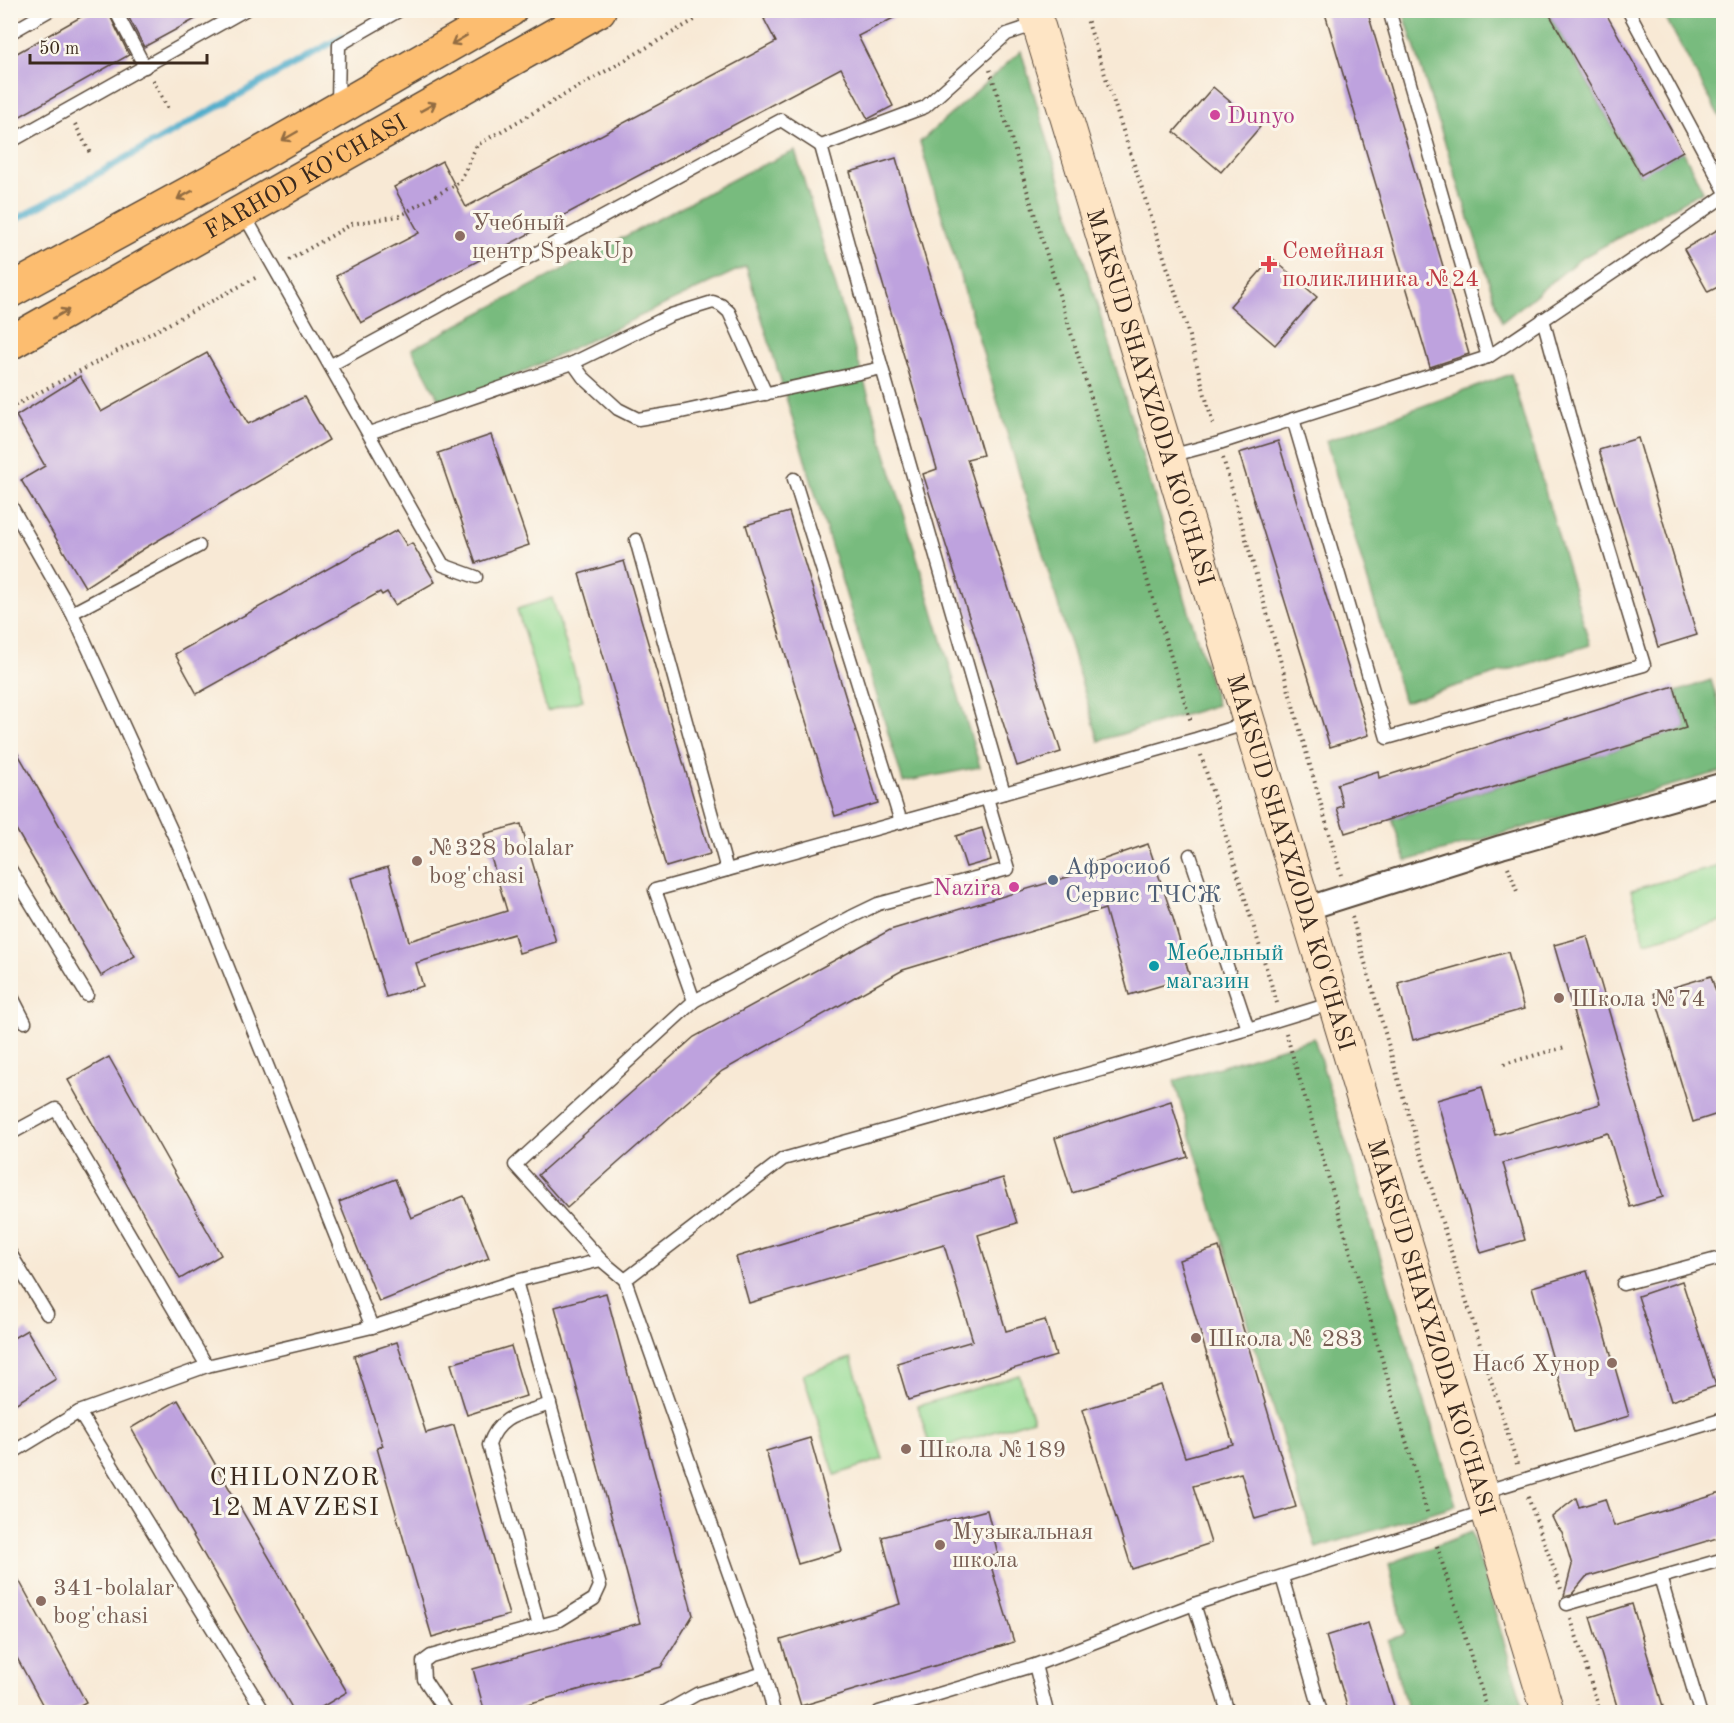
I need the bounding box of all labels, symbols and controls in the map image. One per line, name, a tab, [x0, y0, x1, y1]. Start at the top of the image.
scale bar	[30, 27, 207, 65]
one-way arrow	[451, 34, 468, 46]
text: 50 m	[39, 40, 79, 58]
one-way arrow	[419, 101, 436, 113]
place label: Dunyo	[1227, 105, 1295, 129]
marker: Dunyo	[1208, 108, 1222, 122]
street label: FARHOD KO'CHASI	[201, 111, 411, 245]
one-way arrow	[282, 131, 299, 143]
one-way arrow	[177, 189, 194, 201]
street label: MAKSUD SHAYXZODA KO'CHASI	[1081, 206, 1217, 588]
place label: Учебный центр SpeakUp	[472, 212, 634, 264]
marker: Учебный центр SpeakUp	[453, 229, 467, 243]
place label: Семейная поликлиника №24	[1282, 240, 1479, 292]
marker: Семейная поликлиника №24	[1260, 255, 1278, 273]
one-way arrow	[53, 308, 70, 320]
street label: MAKSUD SHAYXZODA KO'CHASI	[1221, 671, 1358, 1054]
place label: №328 bolalar bog'chasi	[429, 837, 574, 889]
marker: №328 bolalar bog'chasi	[410, 854, 424, 868]
place label: Афросиоб Сервис ТЧСЖ	[1065, 856, 1221, 908]
marker: Афросиоб Сервис ТЧСЖ	[1046, 873, 1060, 887]
place label: Nazira	[933, 877, 1002, 901]
marker: Nazira	[1007, 880, 1021, 894]
place label: Мебельный магазин	[1166, 942, 1284, 994]
marker: Мебельный магазин	[1147, 959, 1161, 973]
place label: Школа №74	[1571, 988, 1706, 1012]
marker: Школа №74	[1552, 991, 1566, 1005]
street label: MAKSUD SHAYXZODA KO'CHASI	[1362, 1137, 1498, 1519]
place label: Школа № 283	[1208, 1328, 1363, 1352]
marker: Школа № 283	[1189, 1331, 1203, 1345]
place label: Насб Хунор	[1472, 1353, 1600, 1377]
marker: Насб Хунор	[1605, 1356, 1619, 1370]
place label: Школа №189	[918, 1439, 1066, 1463]
marker: Школа №189	[899, 1442, 913, 1456]
district label: CHILONZOR 12 MAVZESI	[209, 1465, 381, 1521]
place label: Музыкальная школа	[952, 1521, 1093, 1573]
marker: Музыкальная школа	[933, 1538, 947, 1552]
place label: 341-bolalar bog'chasi	[53, 1577, 175, 1629]
marker: 341-bolalar bog'chasi	[34, 1594, 48, 1608]

